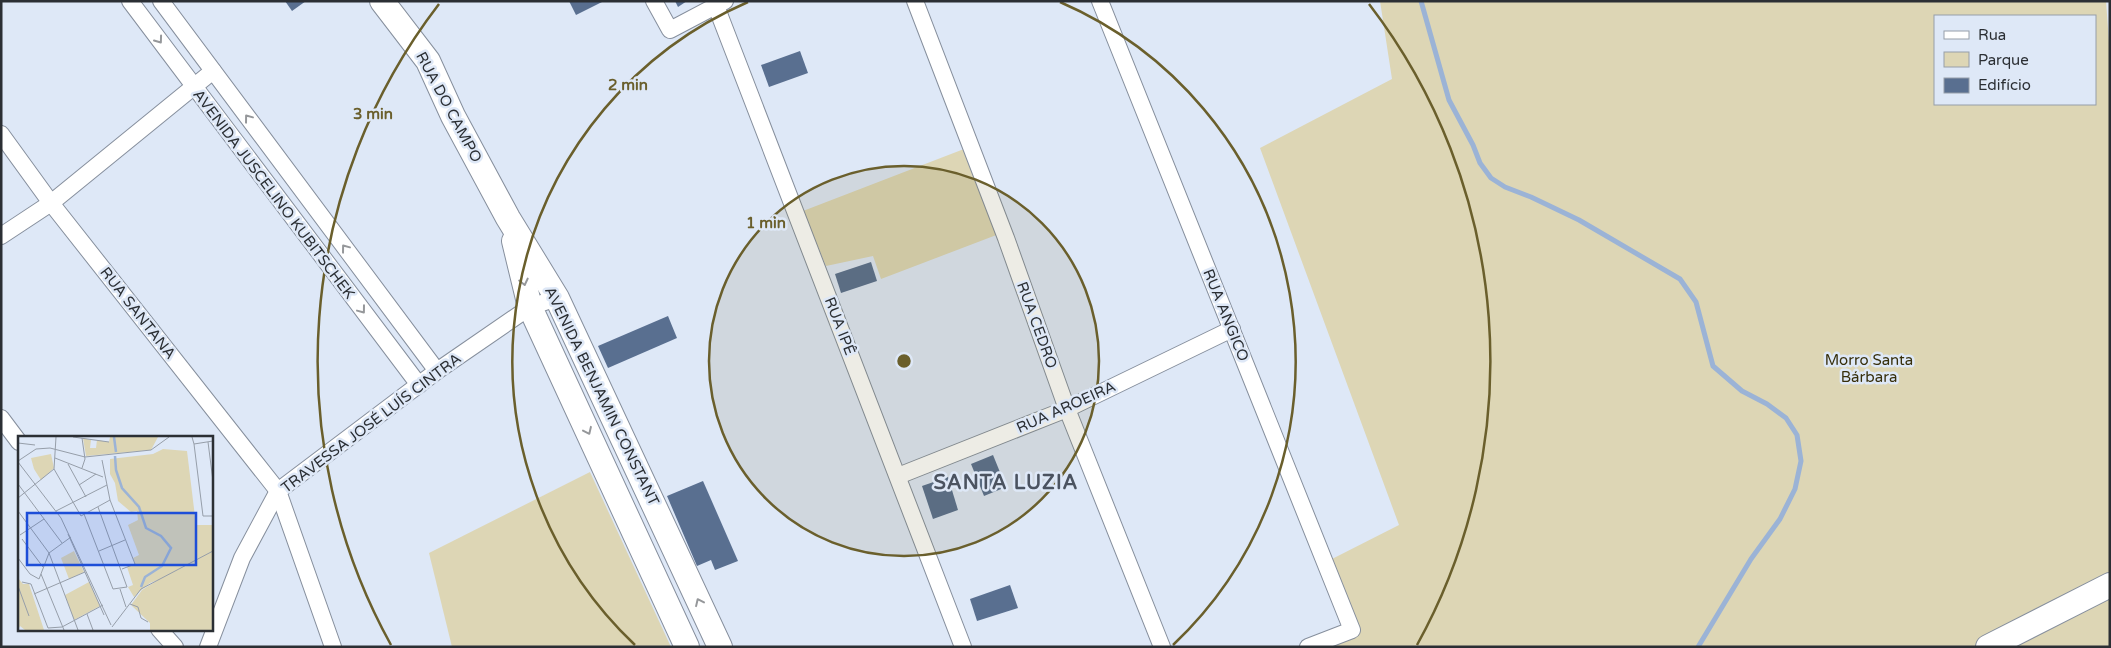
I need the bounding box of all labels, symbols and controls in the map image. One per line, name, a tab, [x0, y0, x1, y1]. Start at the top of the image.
legend	[1934, 15, 2096, 105]
text: Rua	[1978, 26, 2006, 44]
one-way arrow	[153, 35, 162, 44]
street label: RUA DO CAMPO	[412, 49, 486, 165]
text: Parque	[1978, 51, 2029, 69]
text: 2 min	[608, 76, 648, 94]
text: Edifício	[1978, 76, 2031, 94]
street label: AVENIDA JUSCELINO KUBITSCHEK	[189, 86, 359, 302]
text: 3 min	[353, 105, 393, 123]
one-way arrow	[245, 114, 254, 124]
text: 1 min	[746, 214, 786, 232]
one-way arrow	[343, 245, 351, 254]
street label: RUA SANTANA	[96, 263, 180, 363]
street label: RUA ANGICO	[1199, 266, 1253, 364]
one-way arrow	[519, 278, 529, 287]
street label: RUA CEDRO	[1013, 279, 1061, 371]
street label: AVENIDA BENJAMIN CONSTANT	[541, 284, 663, 508]
street label: RUA IPÊ	[821, 294, 859, 358]
one-way arrow	[356, 304, 365, 314]
street label: TRAVESSA JOSÉ LUÍS CINTRA	[277, 349, 465, 497]
park label: Morro Santa Bárbara	[1825, 351, 1913, 386]
centre of rings	[895, 352, 913, 370]
street label: RUA AROEIRA	[1014, 377, 1118, 437]
one-way arrow	[581, 426, 592, 435]
inset map	[18, 436, 212, 630]
district label: SANTA LUZIA	[933, 471, 1079, 495]
one-way arrow	[695, 598, 706, 607]

